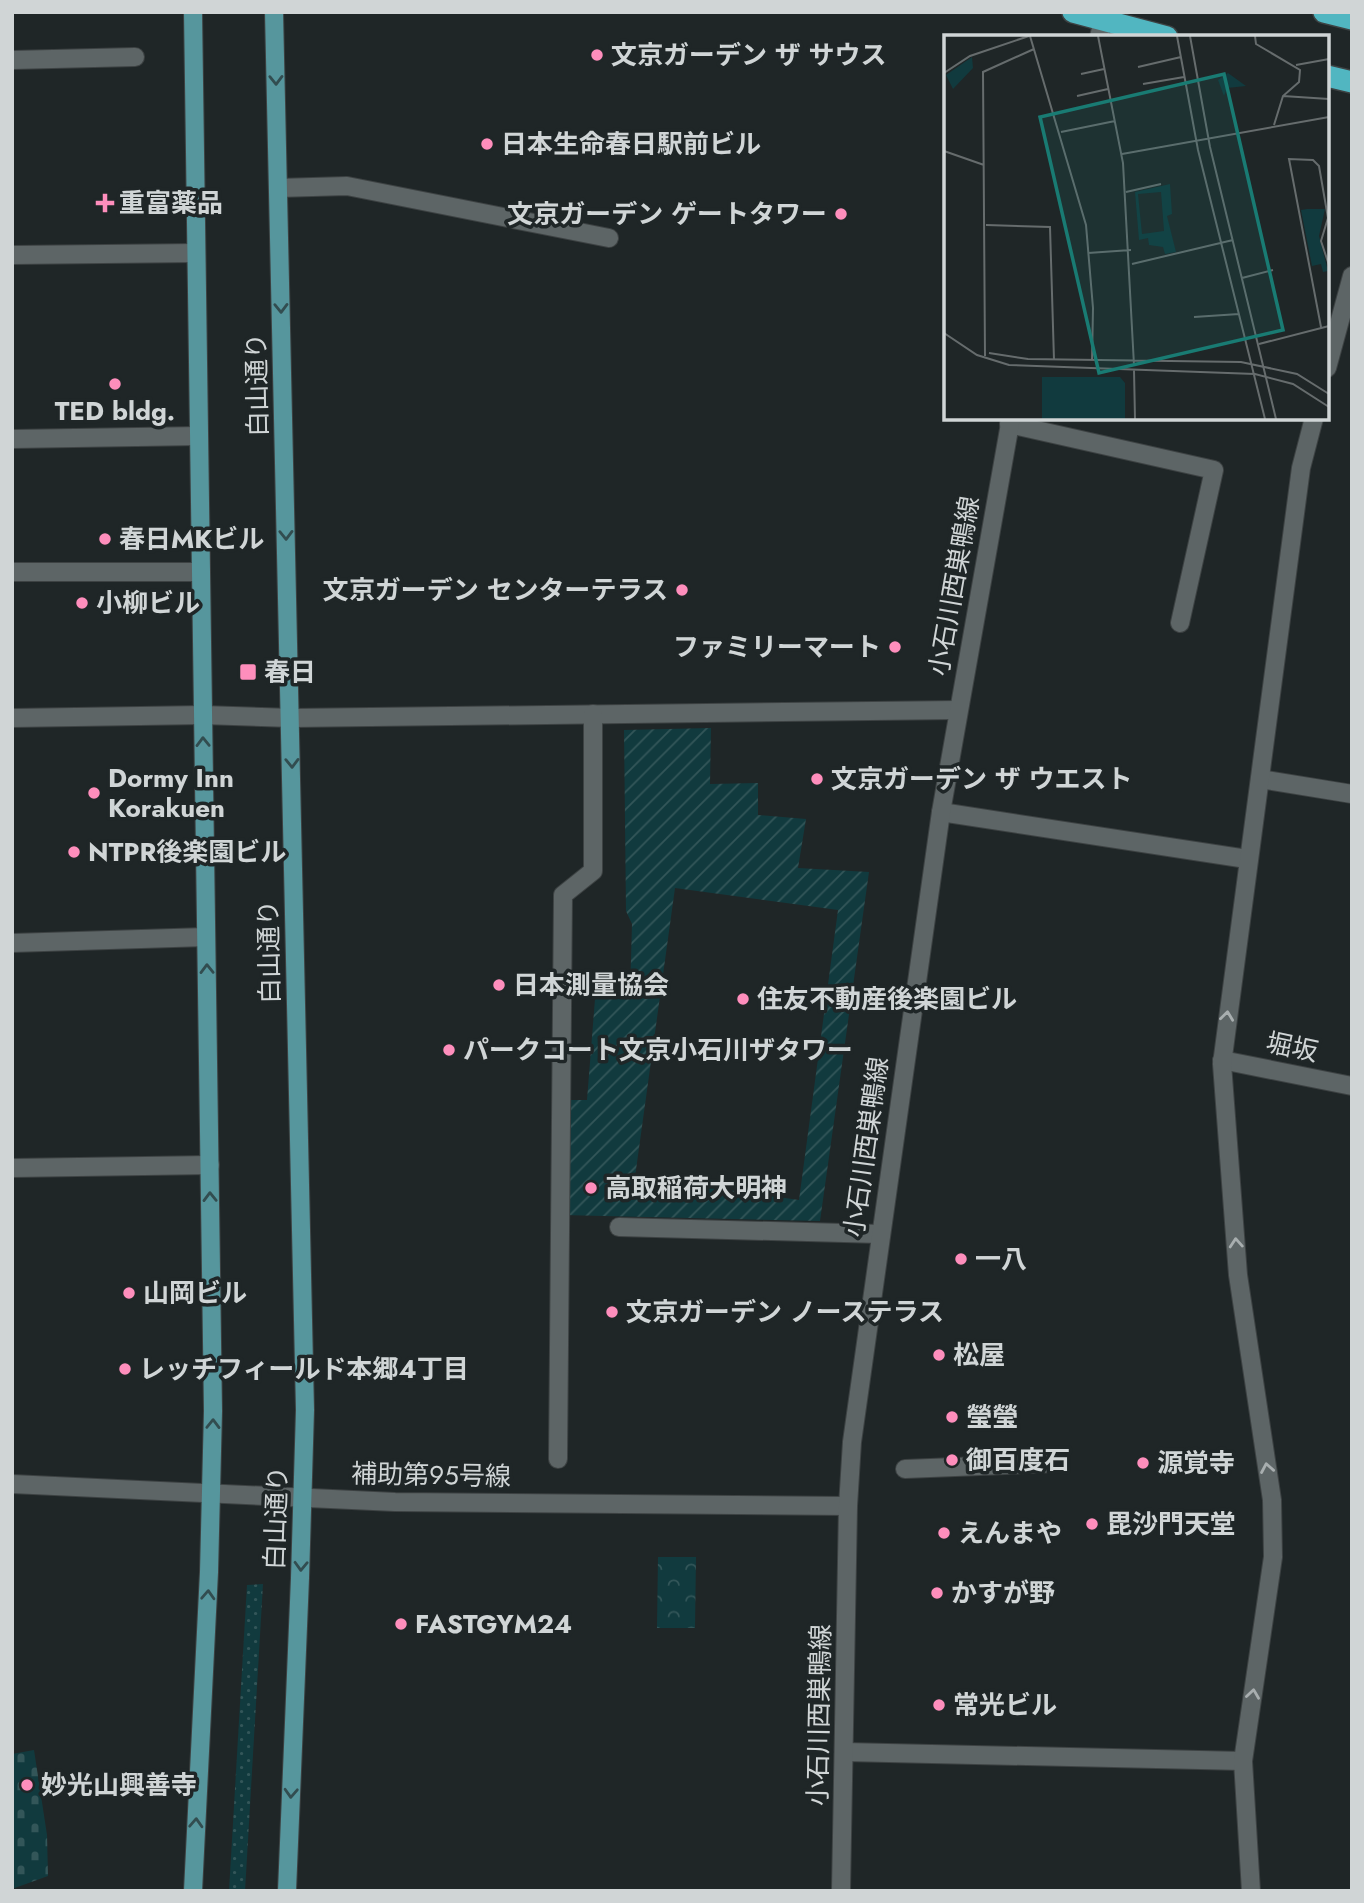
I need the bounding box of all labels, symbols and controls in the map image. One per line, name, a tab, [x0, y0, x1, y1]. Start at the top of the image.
inset map	[944, 35, 1329, 420]
place label: 文京ガーデン ザ サウス	[611, 36, 887, 74]
marker: 文京ガーデン ザ サウス	[589, 47, 605, 63]
one-way arrow	[268, 76, 284, 86]
place label: 日本生命春日駅前ビル	[501, 125, 761, 163]
marker: 日本生命春日駅前ビル	[479, 136, 495, 152]
place label: 重富薬品	[119, 184, 223, 222]
marker: 重富薬品	[97, 195, 113, 211]
place label: 文京ガーデン ゲートタワー	[507, 195, 827, 233]
marker: 文京ガーデン ゲートタワー	[833, 206, 849, 222]
one-way arrow	[273, 303, 289, 314]
street label: 白山通り	[237, 333, 277, 437]
marker: TED bldg.	[107, 376, 123, 392]
place label: TED bldg.	[55, 392, 175, 430]
street label: 小石川西巣鴨線	[919, 493, 989, 679]
place label: 春日MKビル	[119, 520, 264, 558]
one-way arrow	[279, 530, 294, 541]
marker: 春日MKビル	[97, 531, 113, 547]
place label: 文京ガーデン センターテラス	[323, 571, 668, 609]
marker: 文京ガーデン センターテラス	[674, 582, 690, 598]
place label: 小柳ビル	[96, 584, 200, 622]
marker: 小柳ビル	[74, 595, 90, 611]
place label: ファミリーマート	[673, 628, 881, 666]
marker: ファミリーマート	[887, 639, 903, 655]
place label: 春日	[264, 653, 316, 691]
marker: 春日	[238, 662, 258, 682]
one-way arrow	[195, 736, 211, 746]
one-way arrow	[284, 758, 300, 769]
place label: Dormy Inn Korakuen	[108, 759, 234, 827]
place label: 文京ガーデン ザ ウエスト	[831, 760, 1133, 798]
marker: 文京ガーデン ザ ウエスト	[809, 771, 825, 787]
marker: Dormy Inn Korakuen	[86, 785, 102, 801]
place label: NTPR後楽園ビル	[88, 833, 286, 871]
marker: NTPR後楽園ビル	[66, 844, 82, 860]
street label: 白山通り	[249, 900, 289, 1004]
one-way arrow	[199, 963, 214, 974]
place label: 日本測量協会	[513, 966, 669, 1004]
marker: 日本測量協会	[491, 977, 507, 993]
place label: 住友不動産後楽園ビル	[757, 980, 1017, 1018]
marker: 住友不動産後楽園ビル	[735, 991, 751, 1007]
one-way arrow	[1220, 1010, 1235, 1022]
street label: 堀坂	[1263, 1023, 1321, 1071]
place label: パークコート文京小石川ザタワー	[463, 1031, 853, 1069]
marker: パークコート文京小石川ザタワー	[441, 1042, 457, 1058]
street label: 小石川西巣鴨線	[835, 1054, 897, 1240]
place label: 高取稲荷大明神	[605, 1169, 787, 1207]
marker: 高取稲荷大明神	[583, 1180, 599, 1196]
one-way arrow	[202, 1191, 218, 1201]
one-way arrow	[1229, 1237, 1244, 1248]
place label: 一八	[975, 1240, 1027, 1278]
marker: 一八	[953, 1251, 969, 1267]
place label: 山岡ビル	[143, 1274, 247, 1312]
marker: 山岡ビル	[121, 1285, 137, 1301]
place label: 文京ガーデン ノーステラス	[626, 1293, 944, 1331]
marker: 文京ガーデン ノーステラス	[604, 1304, 620, 1320]
place label: 松屋	[953, 1336, 1005, 1374]
marker: 松屋	[931, 1347, 947, 1363]
place label: レッチフィールド本郷4丁目	[139, 1350, 469, 1388]
marker: レッチフィールド本郷4丁目	[117, 1361, 133, 1377]
place label: 瑩瑩	[966, 1398, 1018, 1436]
marker: 瑩瑩	[944, 1409, 960, 1425]
one-way arrow	[205, 1418, 221, 1429]
place label: 御百度石	[966, 1441, 1070, 1479]
place label: 源覚寺	[1157, 1444, 1235, 1482]
marker: 御百度石	[944, 1452, 960, 1468]
street label: 補助第95号線	[351, 1455, 511, 1495]
marker: 源覚寺	[1135, 1455, 1151, 1471]
one-way arrow	[1260, 1462, 1275, 1474]
street label: 白山通り	[255, 1465, 297, 1571]
place label: 毘沙門天堂	[1106, 1505, 1236, 1543]
place label: えんまや	[958, 1514, 1062, 1552]
marker: 毘沙門天堂	[1084, 1516, 1100, 1532]
marker: えんまや	[936, 1525, 952, 1541]
one-way arrow	[293, 1561, 308, 1572]
place label: かすが野	[951, 1574, 1055, 1612]
marker: かすが野	[929, 1585, 945, 1601]
one-way arrow	[200, 1590, 215, 1601]
place label: FASTGYM24	[415, 1605, 572, 1643]
marker: FASTGYM24	[393, 1616, 409, 1632]
street label: 小石川西巣鴨線	[798, 1624, 840, 1806]
place label: 常光ビル	[953, 1686, 1057, 1724]
one-way arrow	[1245, 1688, 1260, 1699]
marker: 常光ビル	[931, 1697, 947, 1713]
place label: 妙光山興善寺	[41, 1766, 197, 1804]
marker: 妙光山興善寺	[19, 1777, 35, 1793]
one-way arrow	[283, 1788, 298, 1799]
one-way arrow	[189, 1817, 204, 1828]

